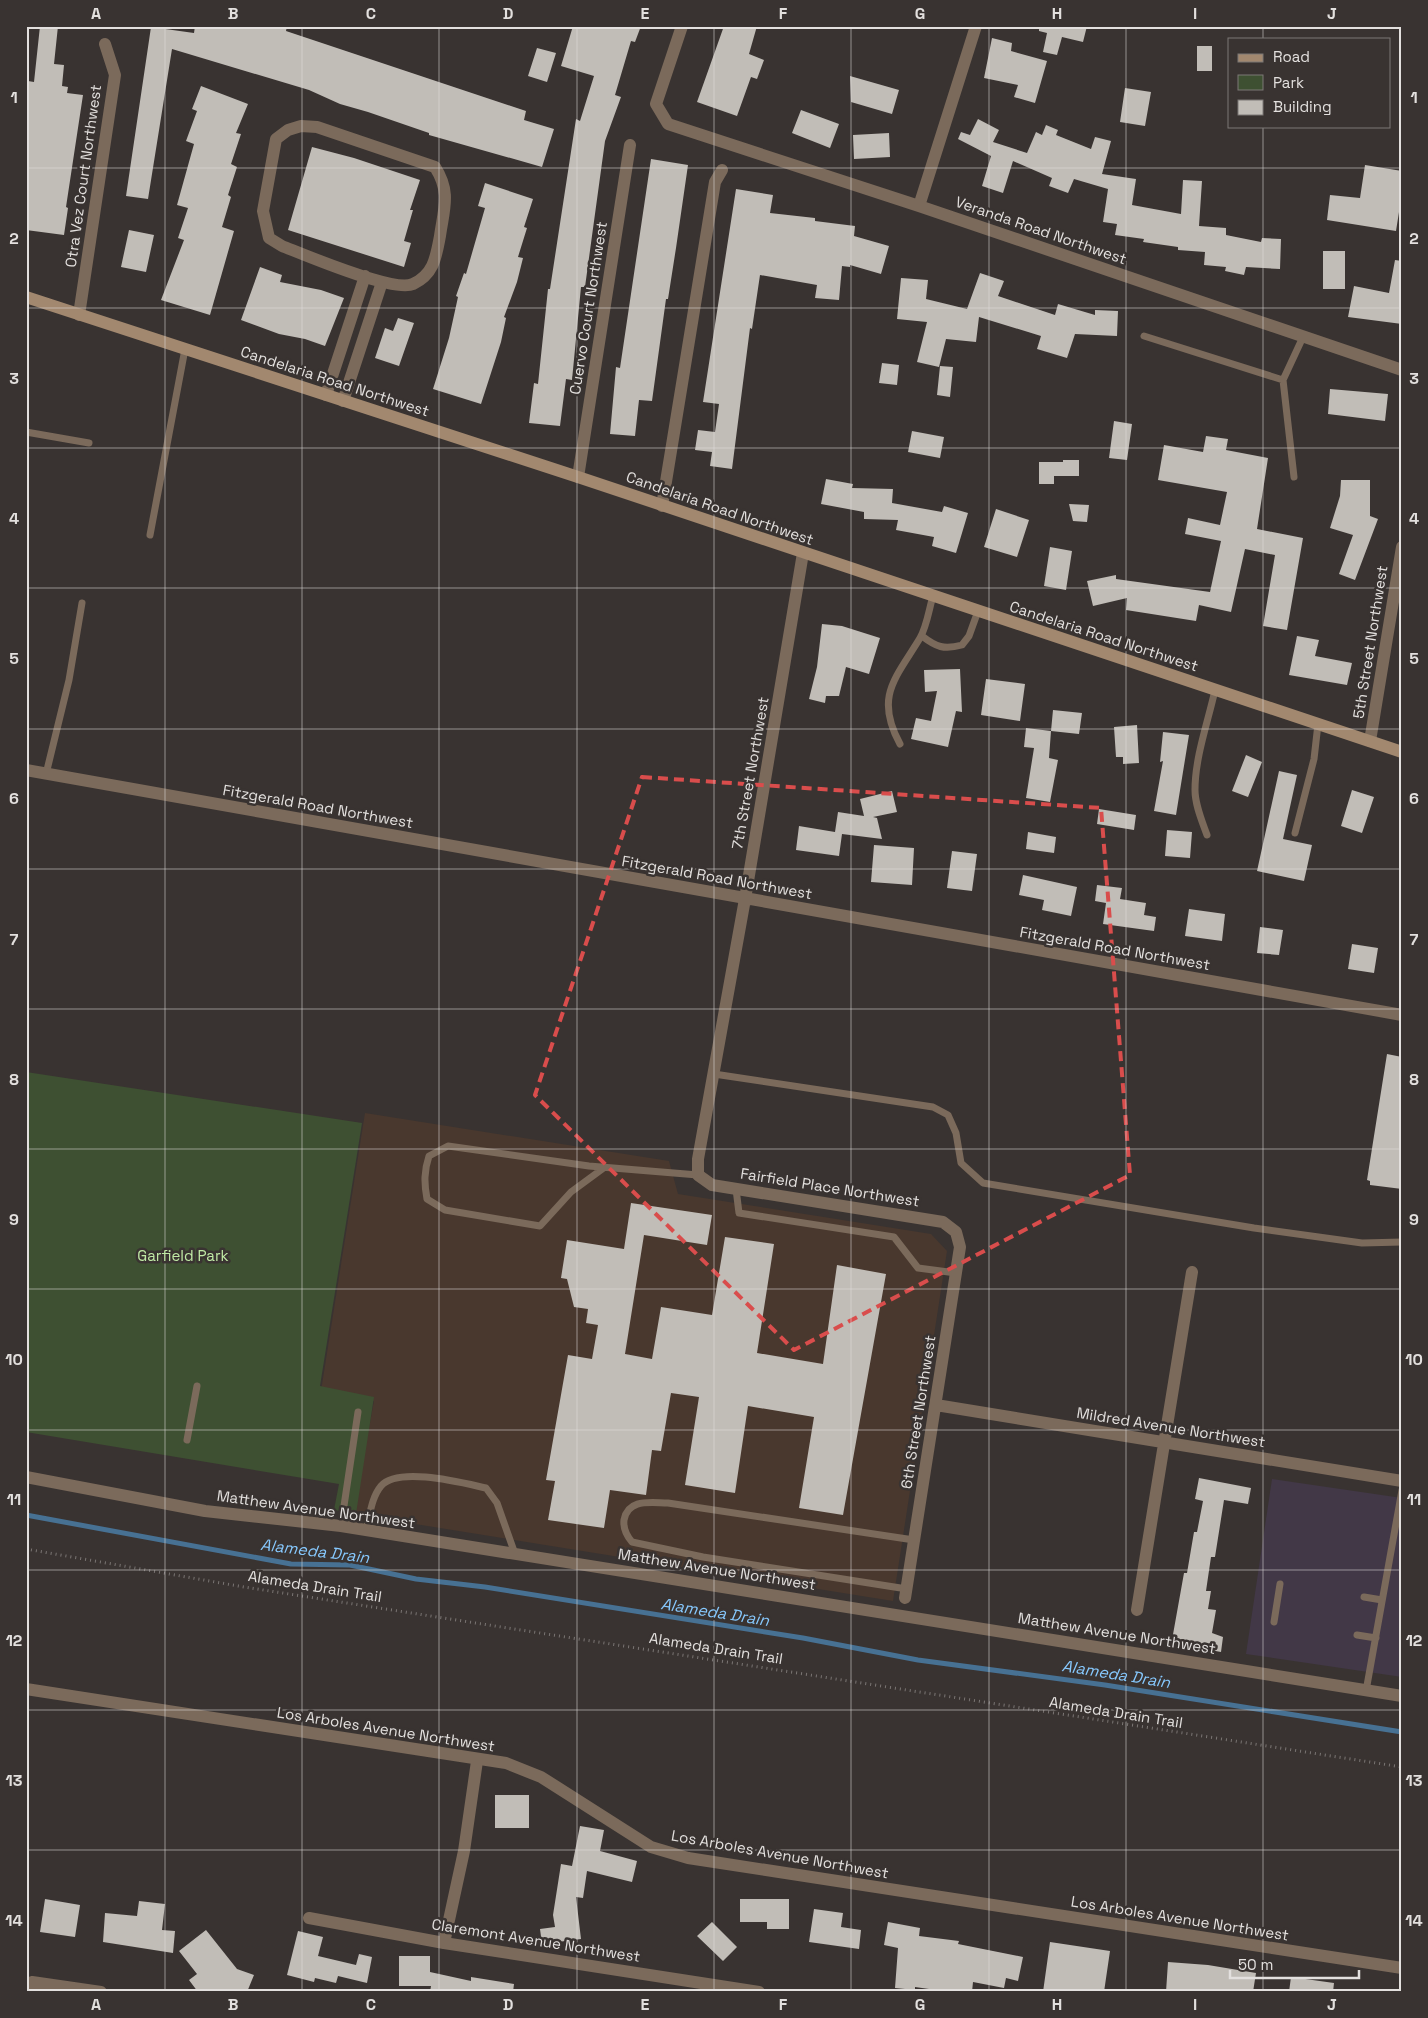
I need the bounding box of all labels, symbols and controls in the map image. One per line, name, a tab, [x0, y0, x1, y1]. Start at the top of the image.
text: A	[91, 3, 101, 24]
text: B	[228, 3, 238, 24]
text: C	[366, 3, 376, 24]
text: D	[503, 3, 513, 24]
text: E	[641, 3, 650, 24]
text: F	[779, 3, 788, 24]
text: G	[915, 3, 925, 24]
text: H	[1052, 3, 1062, 24]
text: I	[1193, 3, 1197, 24]
text: J	[1327, 3, 1337, 24]
legend	[1228, 38, 1390, 128]
text: Road	[1273, 47, 1310, 66]
text: Park	[1273, 73, 1304, 92]
street label: Otra Vez Court Northwest	[61, 83, 105, 269]
text: 1	[10, 87, 18, 108]
text: 1	[1410, 87, 1418, 108]
text: Building	[1273, 97, 1332, 116]
street label: Veranda Road Northwest	[953, 192, 1129, 268]
street label: Cuervo Court Northwest	[565, 220, 611, 396]
text: 2	[9, 228, 19, 249]
text: 2	[1409, 228, 1419, 249]
street label: Candelaria Road Northwest	[238, 342, 432, 421]
text: 3	[9, 368, 19, 389]
text: 3	[1409, 368, 1419, 389]
street label: Candelaria Road Northwest	[624, 467, 816, 549]
text: 4	[9, 508, 19, 529]
text: 4	[1409, 508, 1419, 529]
street label: 5th Street Northwest	[1348, 564, 1392, 720]
street label: Candelaria Road Northwest	[1007, 597, 1201, 676]
text: 5	[9, 648, 19, 669]
text: 5	[1409, 648, 1419, 669]
street label: 7th Street Northwest	[727, 695, 773, 851]
street label: Fitzgerald Road Northwest	[221, 780, 415, 832]
text: 6	[9, 788, 19, 809]
text: 6	[1409, 788, 1419, 809]
street label: Fitzgerald Road Northwest	[620, 851, 814, 903]
street label: Fitzgerald Road Northwest	[1018, 922, 1212, 974]
text: 7	[10, 929, 19, 950]
text: 7	[1410, 929, 1419, 950]
text: 8	[9, 1069, 19, 1090]
text: 8	[1409, 1069, 1419, 1090]
street label: Fairfield Place Northwest	[739, 1163, 921, 1211]
text: 9	[9, 1209, 19, 1230]
text: 9	[1409, 1209, 1419, 1230]
park label: Garfield Park	[137, 1246, 229, 1265]
street label: 6th Street Northwest	[896, 1334, 940, 1490]
text: 10	[5, 1349, 23, 1370]
text: 10	[1405, 1349, 1423, 1370]
street label: Mildred Avenue Northwest	[1075, 1403, 1267, 1451]
street label: Matthew Avenue Northwest	[216, 1486, 416, 1532]
text: 11	[7, 1489, 21, 1510]
text: 11	[1407, 1489, 1421, 1510]
water label: Alameda Drain	[259, 1534, 372, 1568]
street label: Matthew Avenue Northwest	[617, 1544, 817, 1594]
street label: Alameda Drain Trail	[247, 1566, 383, 1606]
water label: Alameda Drain	[659, 1593, 772, 1631]
street label: Matthew Avenue Northwest	[1017, 1608, 1217, 1658]
street label: Alameda Drain Trail	[648, 1628, 784, 1668]
text: 12	[6, 1630, 22, 1651]
text: 12	[1406, 1630, 1422, 1651]
water label: Alameda Drain	[1060, 1655, 1173, 1693]
street label: Alameda Drain Trail	[1048, 1692, 1184, 1732]
street label: Los Arboles Avenue Northwest	[276, 1702, 496, 1756]
text: 13	[6, 1770, 23, 1791]
text: 13	[1406, 1770, 1423, 1791]
street label: Los Arboles Avenue Northwest	[670, 1826, 890, 1882]
street label: Los Arboles Avenue Northwest	[1070, 1891, 1290, 1945]
text: 14	[5, 1910, 23, 1931]
text: 14	[1405, 1910, 1423, 1931]
street label: Claremont Avenue Northwest	[430, 1914, 642, 1966]
scale bar	[1230, 1948, 1359, 1980]
text: 50 m	[1238, 1955, 1273, 1974]
text: A	[91, 1994, 101, 2015]
text: B	[228, 1994, 238, 2015]
text: C	[366, 1994, 376, 2015]
text: D	[503, 1994, 513, 2015]
text: E	[641, 1994, 650, 2015]
text: F	[779, 1994, 788, 2015]
text: G	[915, 1994, 925, 2015]
text: H	[1052, 1994, 1062, 2015]
text: I	[1193, 1994, 1197, 2015]
text: J	[1327, 1994, 1337, 2015]

